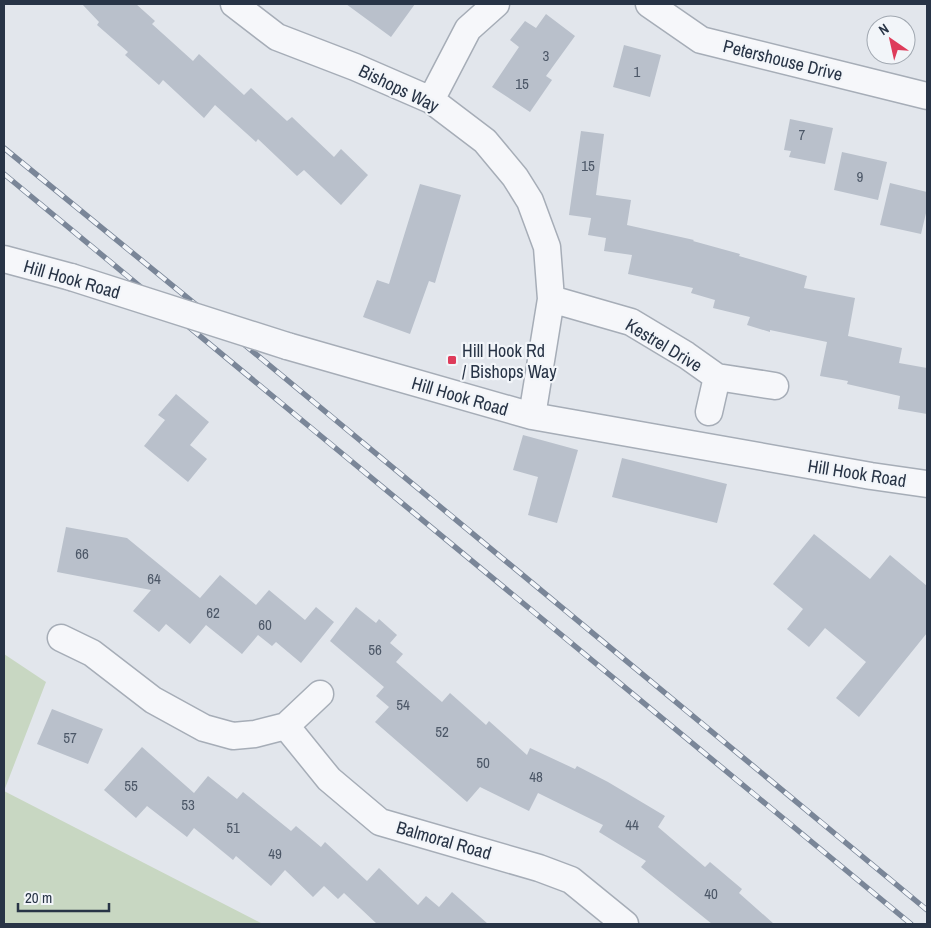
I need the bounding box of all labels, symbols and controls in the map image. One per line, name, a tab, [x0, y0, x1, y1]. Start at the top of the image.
north arrow	[866, 15, 916, 65]
text: N	[875, 19, 892, 39]
street label: Petershouse Drive	[721, 33, 845, 87]
house number: 3	[543, 45, 550, 66]
street label: Bishops Way	[355, 58, 444, 118]
house number: 1	[634, 61, 641, 82]
house number: 15	[515, 73, 529, 94]
house number: 7	[799, 124, 806, 145]
house number: 15	[581, 155, 595, 176]
house number: 9	[857, 166, 864, 187]
street label: Hill Hook Road	[21, 253, 123, 305]
street label: Kestrel Drive	[621, 312, 707, 378]
place label: Hill Hook Rd / Bishops Way	[462, 338, 557, 384]
marker: Hill Hook Rd / Bishops Way	[446, 354, 458, 366]
street label: Hill Hook Road	[409, 370, 511, 422]
street label: Hill Hook Road	[806, 453, 908, 493]
house number: 66	[75, 543, 89, 564]
house number: 64	[147, 568, 161, 589]
house number: 62	[206, 602, 220, 623]
house number: 60	[258, 614, 272, 635]
house number: 56	[368, 639, 382, 660]
house number: 54	[396, 694, 410, 715]
house number: 52	[435, 721, 449, 742]
house number: 57	[63, 727, 77, 748]
house number: 50	[476, 752, 490, 773]
house number: 48	[529, 766, 543, 787]
house number: 55	[124, 775, 138, 796]
house number: 53	[181, 794, 195, 815]
house number: 44	[625, 814, 639, 835]
street label: Balmoral Road	[394, 815, 494, 865]
house number: 51	[226, 817, 240, 838]
house number: 49	[268, 843, 282, 864]
scale bar	[18, 880, 109, 912]
house number: 40	[704, 883, 718, 904]
text: 20 m	[25, 887, 52, 908]

